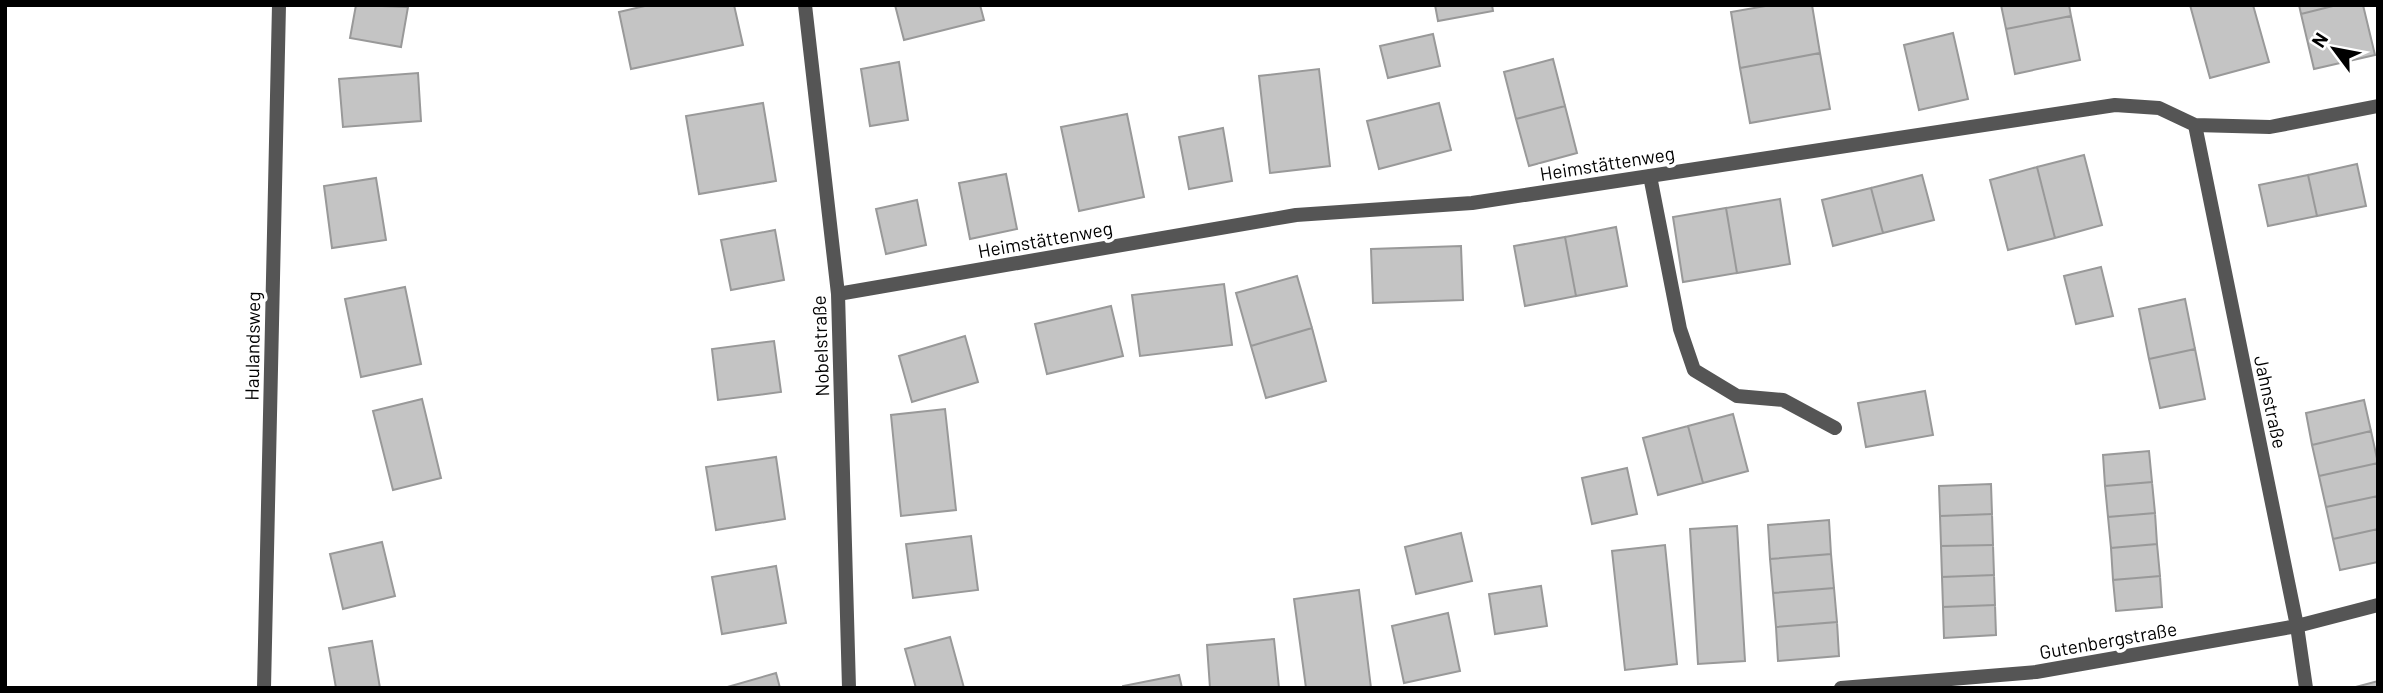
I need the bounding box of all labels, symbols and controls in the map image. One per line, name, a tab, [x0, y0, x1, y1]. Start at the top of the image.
north arrow	[2299, 14, 2369, 84]
text: N	[2306, 28, 2332, 51]
street label: Heimstättenweg	[1538, 141, 1676, 185]
street label: Heimstättenweg	[976, 216, 1114, 262]
street label: Haulandsweg	[240, 291, 264, 401]
street label: Nobelstraße	[807, 295, 833, 397]
street label: Jahnstraße	[2250, 353, 2292, 451]
street label: Gutenbergstraße	[2037, 617, 2179, 663]

